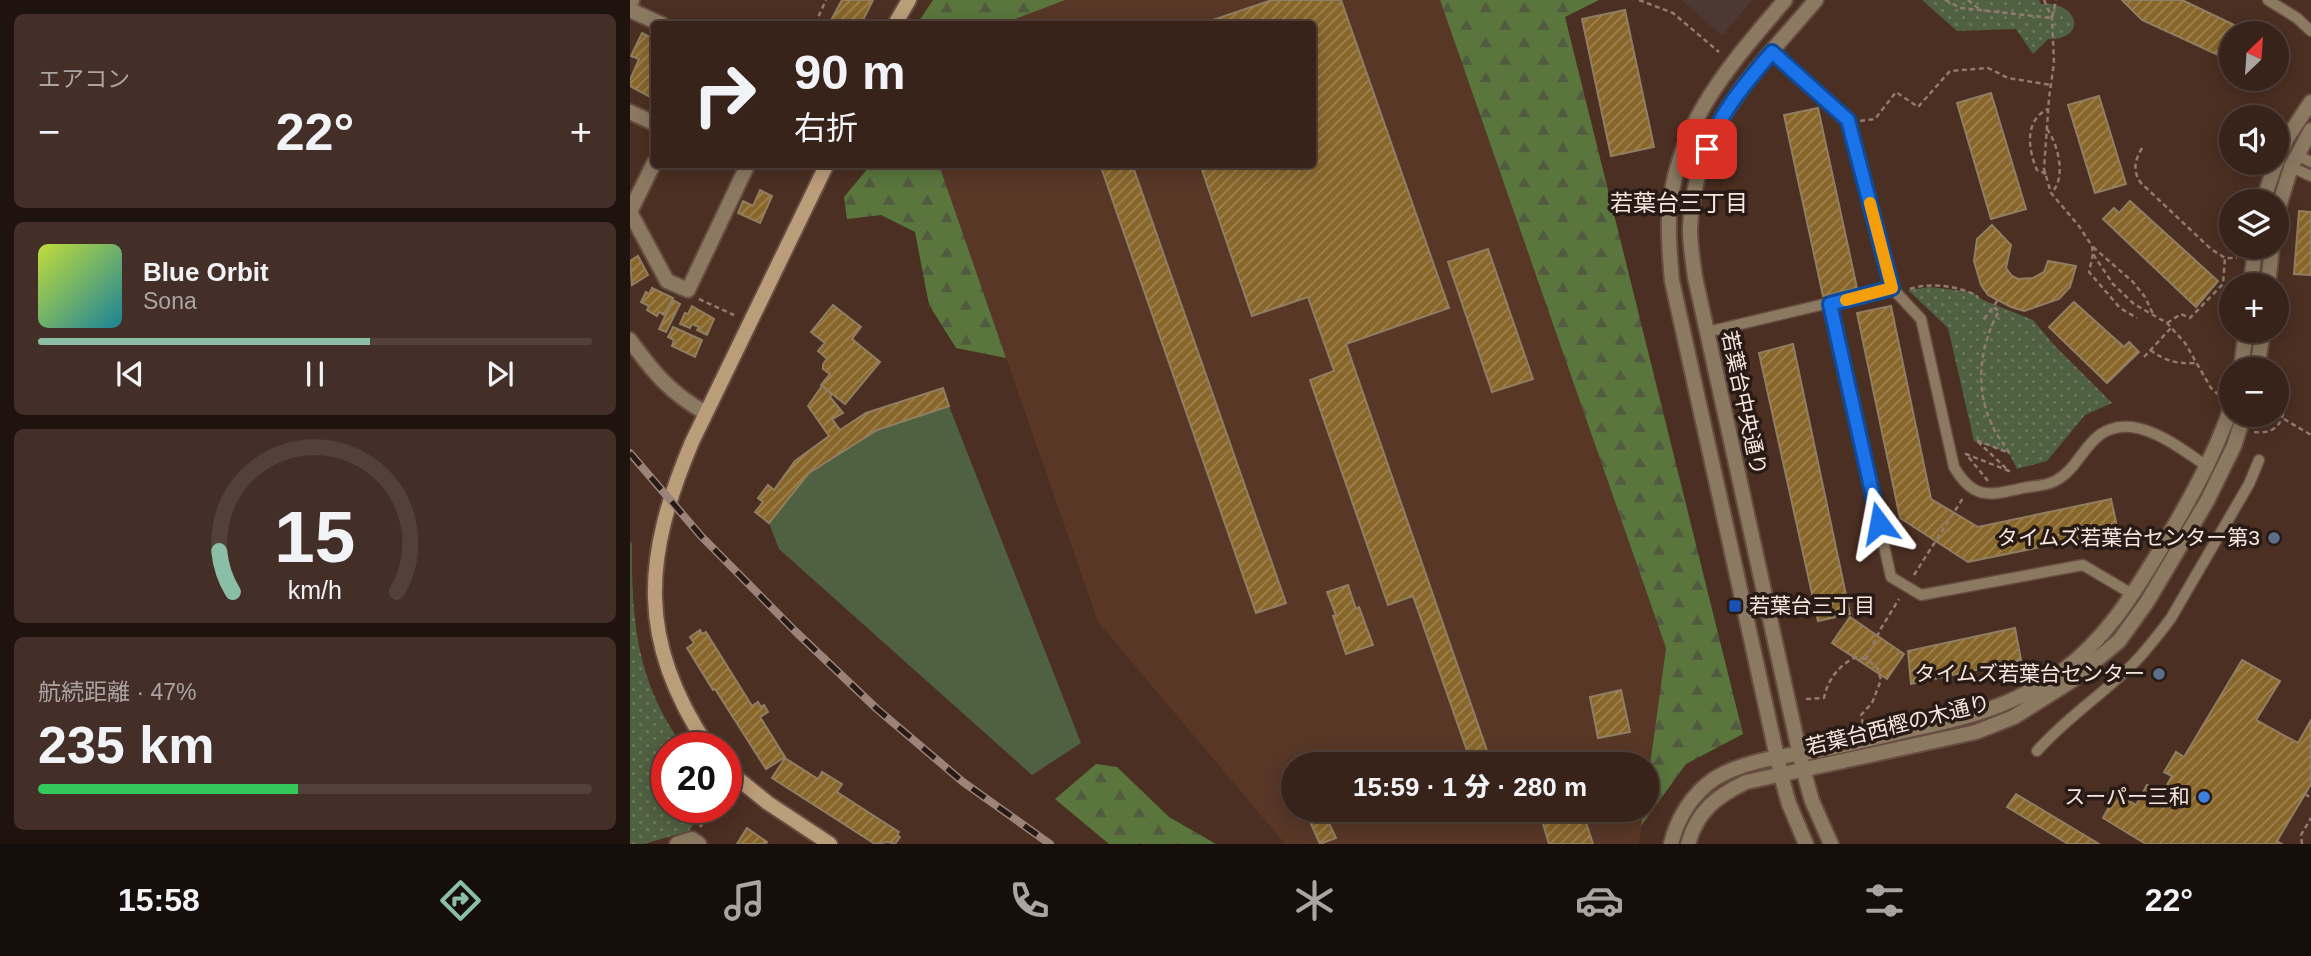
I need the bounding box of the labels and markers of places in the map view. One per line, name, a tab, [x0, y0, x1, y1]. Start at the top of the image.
pin	[1677, 119, 1737, 179]
place label: タイムズ若葉台センター第3	[1997, 526, 2260, 549]
marker: タイムズ若葉台センター第3	[2266, 530, 2282, 546]
place label: 若葉台三丁目	[1749, 594, 1875, 617]
marker: 若葉台三丁目	[1727, 598, 1743, 614]
place label: タイムズ若葉台センター	[1914, 662, 2145, 685]
marker: タイムズ若葉台センター	[2151, 666, 2167, 682]
place label: スーパー三和	[2064, 785, 2190, 808]
marker: スーパー三和	[2196, 789, 2212, 805]

